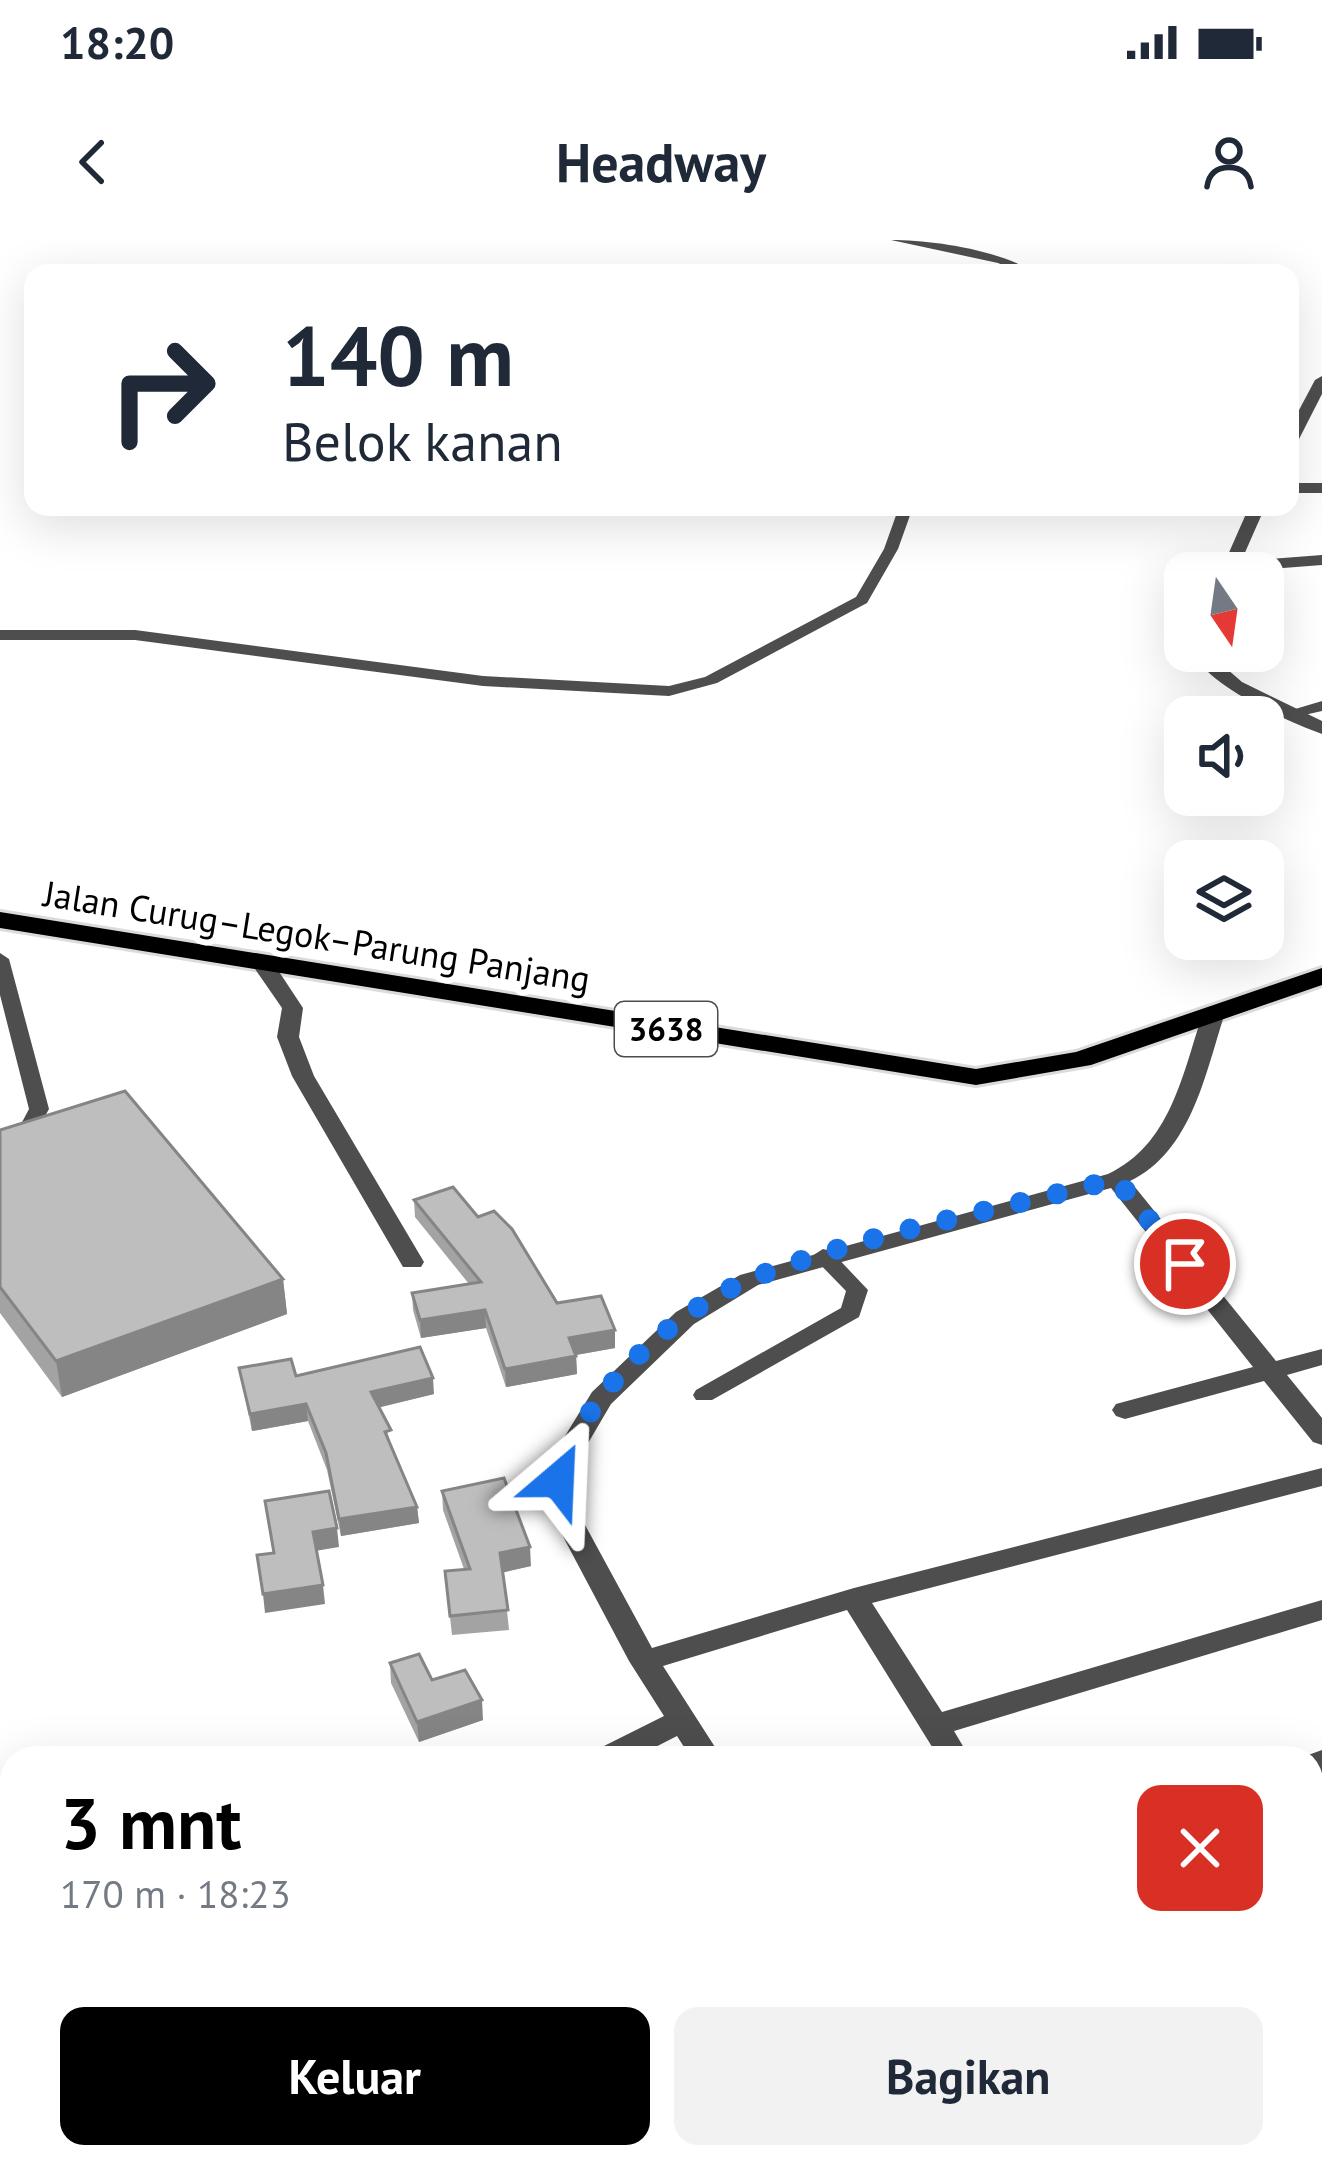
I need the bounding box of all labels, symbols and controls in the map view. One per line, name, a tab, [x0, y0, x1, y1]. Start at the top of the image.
text: 18:20	[60, 13, 174, 71]
text: Headway	[556, 127, 766, 197]
icon: back	[60, 129, 126, 195]
icon: person	[1196, 129, 1262, 195]
text: 140 m	[282, 300, 514, 409]
icon: right	[84, 312, 240, 468]
text: Belok kanan	[282, 406, 563, 476]
north arrow	[1164, 552, 1284, 672]
map controls	[1164, 552, 1284, 960]
button: sound	[1164, 696, 1284, 816]
button: layers	[1164, 840, 1284, 960]
street label: Jalan Curug–Legok–Parung Panjang	[39, 869, 594, 1002]
road number: 3638	[615, 1002, 717, 1056]
pin	[1134, 1213, 1236, 1315]
icon: arrive	[1152, 1231, 1218, 1297]
position arrow	[495, 1417, 621, 1543]
text: 3 mnt	[60, 1776, 241, 1869]
button: close	[1137, 1785, 1263, 1911]
text: 170 m · 18:23	[60, 1868, 291, 1919]
button: Keluar	[60, 2007, 650, 2145]
button: Bagikan	[674, 2007, 1263, 2145]

